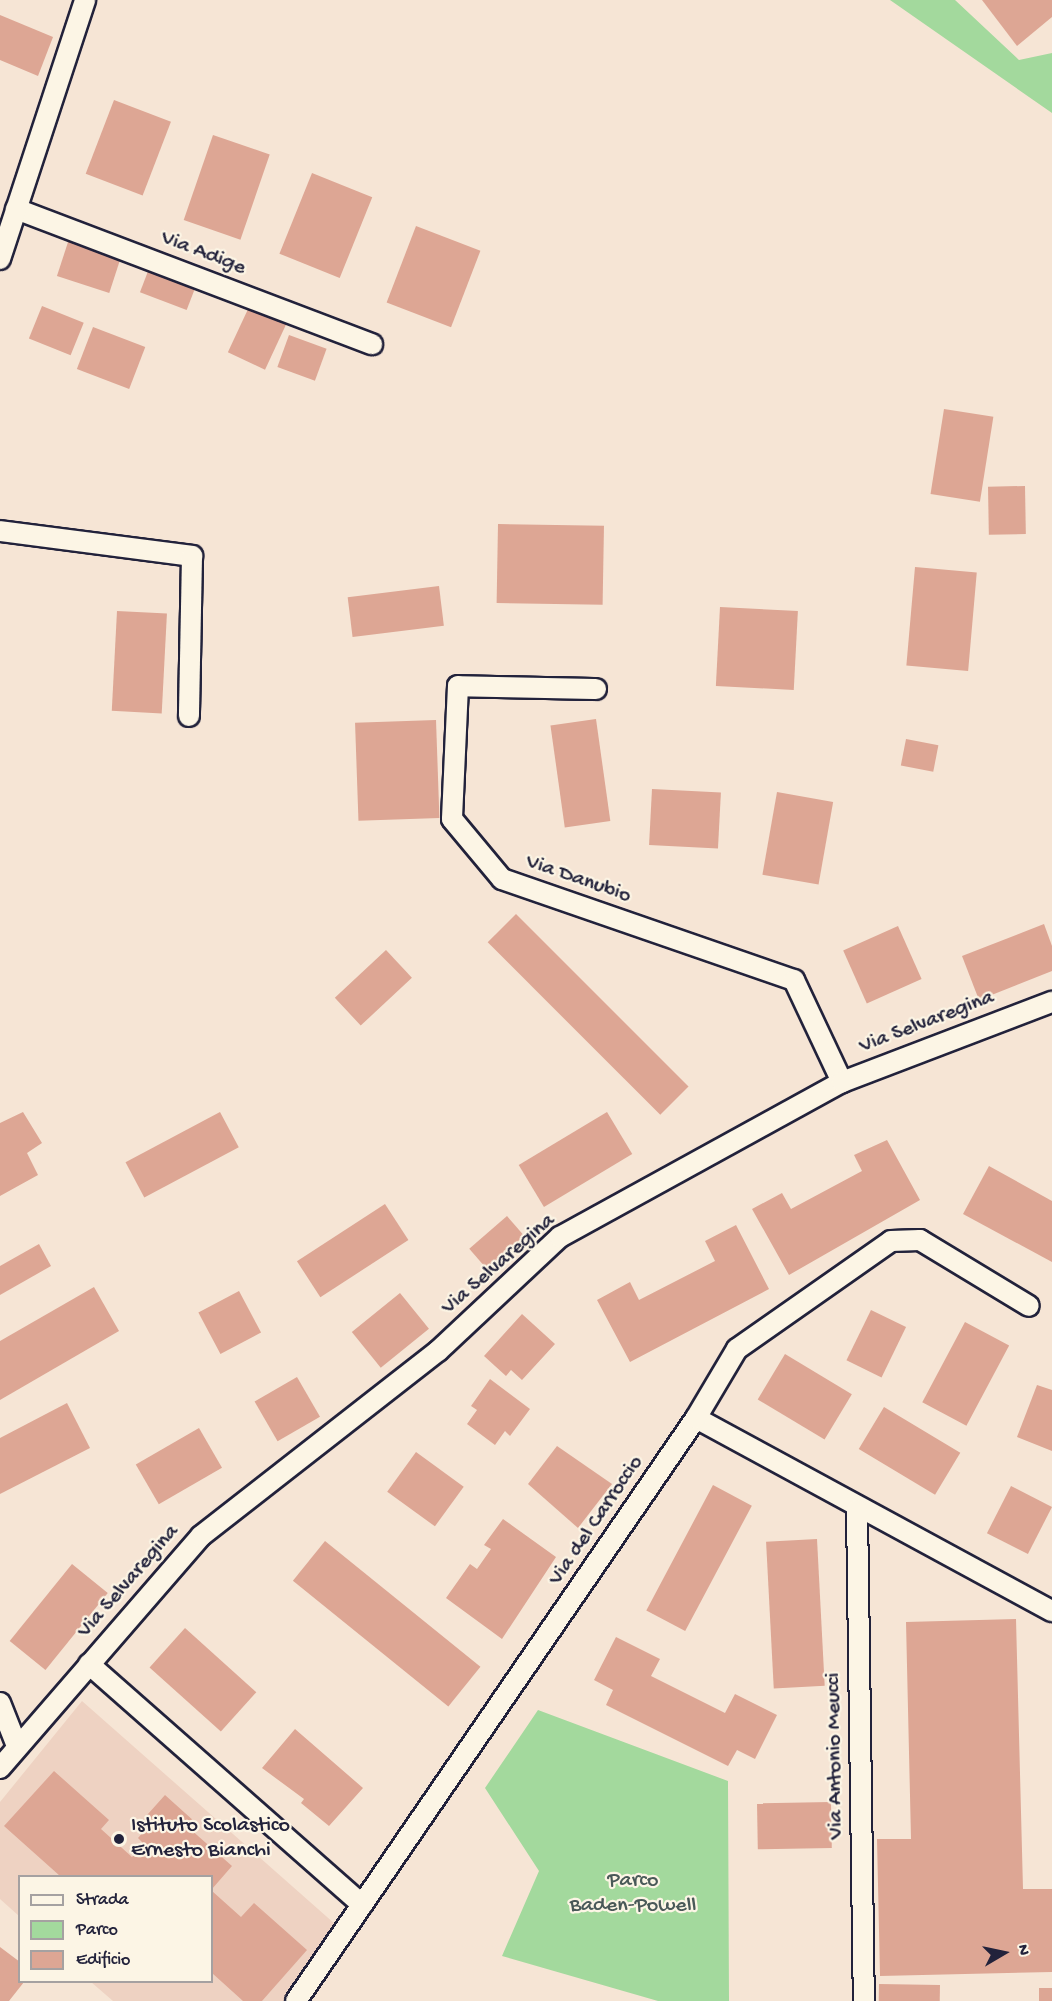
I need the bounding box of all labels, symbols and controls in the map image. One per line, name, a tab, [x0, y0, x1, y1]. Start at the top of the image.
street label: Via Adige	[157, 226, 249, 282]
street label: Via Danubio	[522, 850, 634, 910]
street label: Via Selvaregina	[856, 985, 998, 1061]
street label: Via Selvaregina	[437, 1209, 561, 1321]
street label: Via del Carroccio	[544, 1451, 650, 1591]
street label: Via Selvaregina	[73, 1520, 185, 1644]
street label: Via Antonio Meucci	[821, 1672, 851, 1840]
place label: Istituto Scolastico Ernesto Bianchi	[131, 1813, 290, 1864]
marker: Istituto Scolastico Ernesto Bianchi	[112, 1832, 126, 1846]
park label: Parco Baden-Powell	[570, 1868, 696, 1920]
legend	[18, 1875, 213, 1983]
text: Strada	[76, 1890, 129, 1911]
text: Parco	[76, 1920, 118, 1941]
north arrow	[974, 1923, 1034, 1983]
text: N	[1012, 1943, 1032, 1957]
text: Edificio	[76, 1950, 130, 1971]

